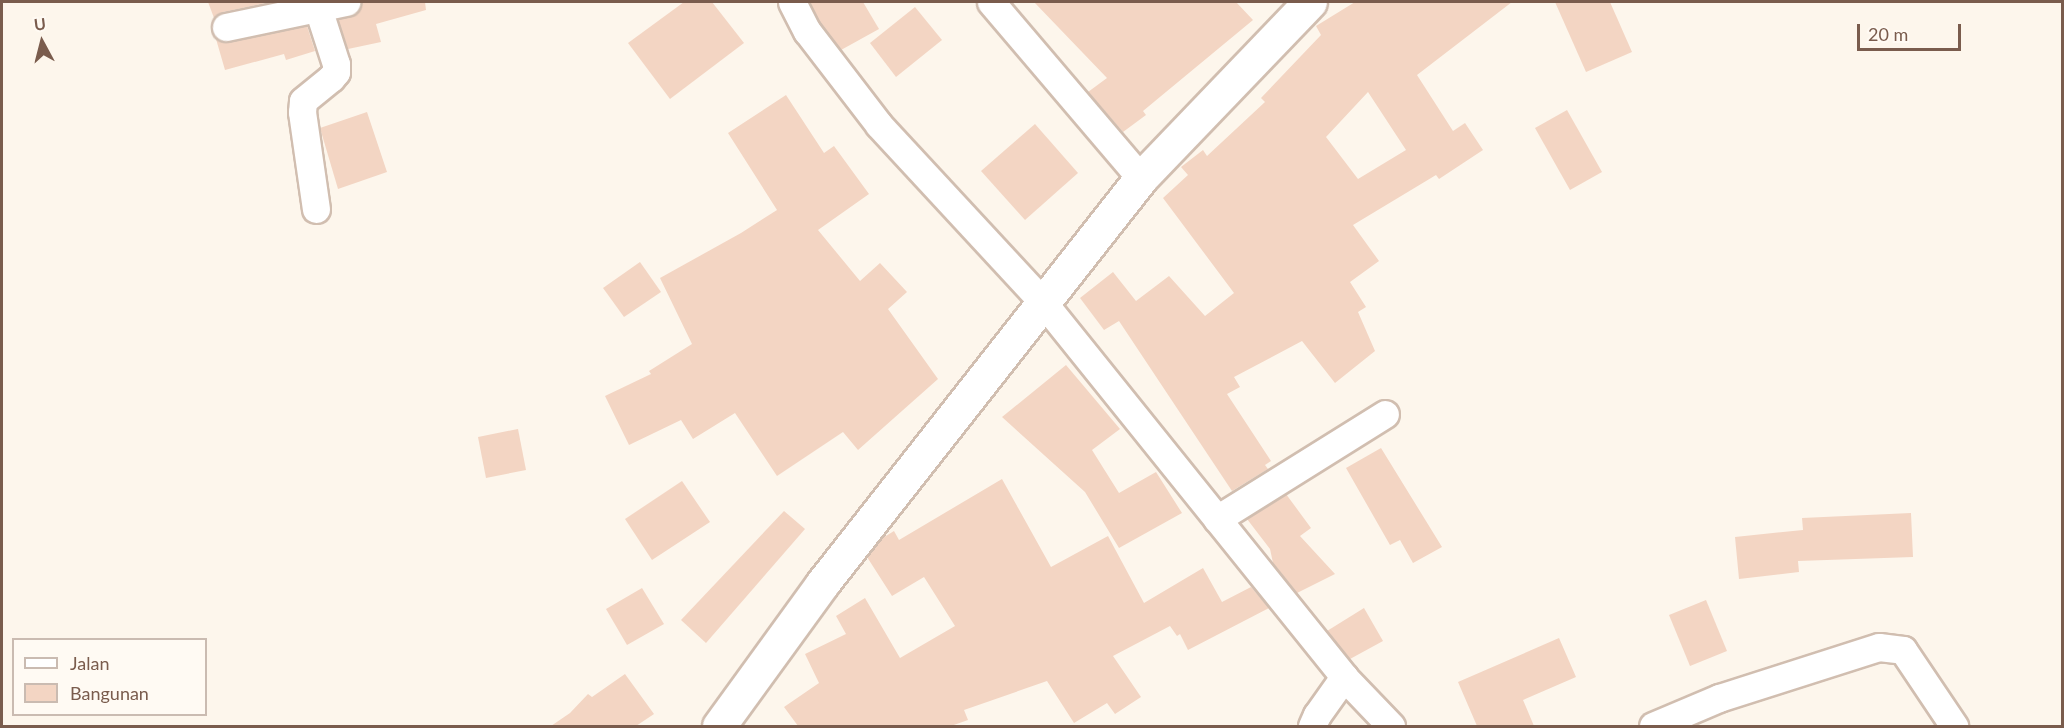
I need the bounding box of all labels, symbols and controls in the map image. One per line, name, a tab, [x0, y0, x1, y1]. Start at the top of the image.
north arrow	[12, 12, 72, 72]
scale bar	[1860, 12, 1964, 50]
text: U	[33, 13, 47, 34]
text: 20 m	[1868, 23, 1908, 45]
legend	[12, 638, 207, 716]
text: Jalan	[70, 652, 109, 674]
text: Bangunan	[70, 682, 149, 704]

